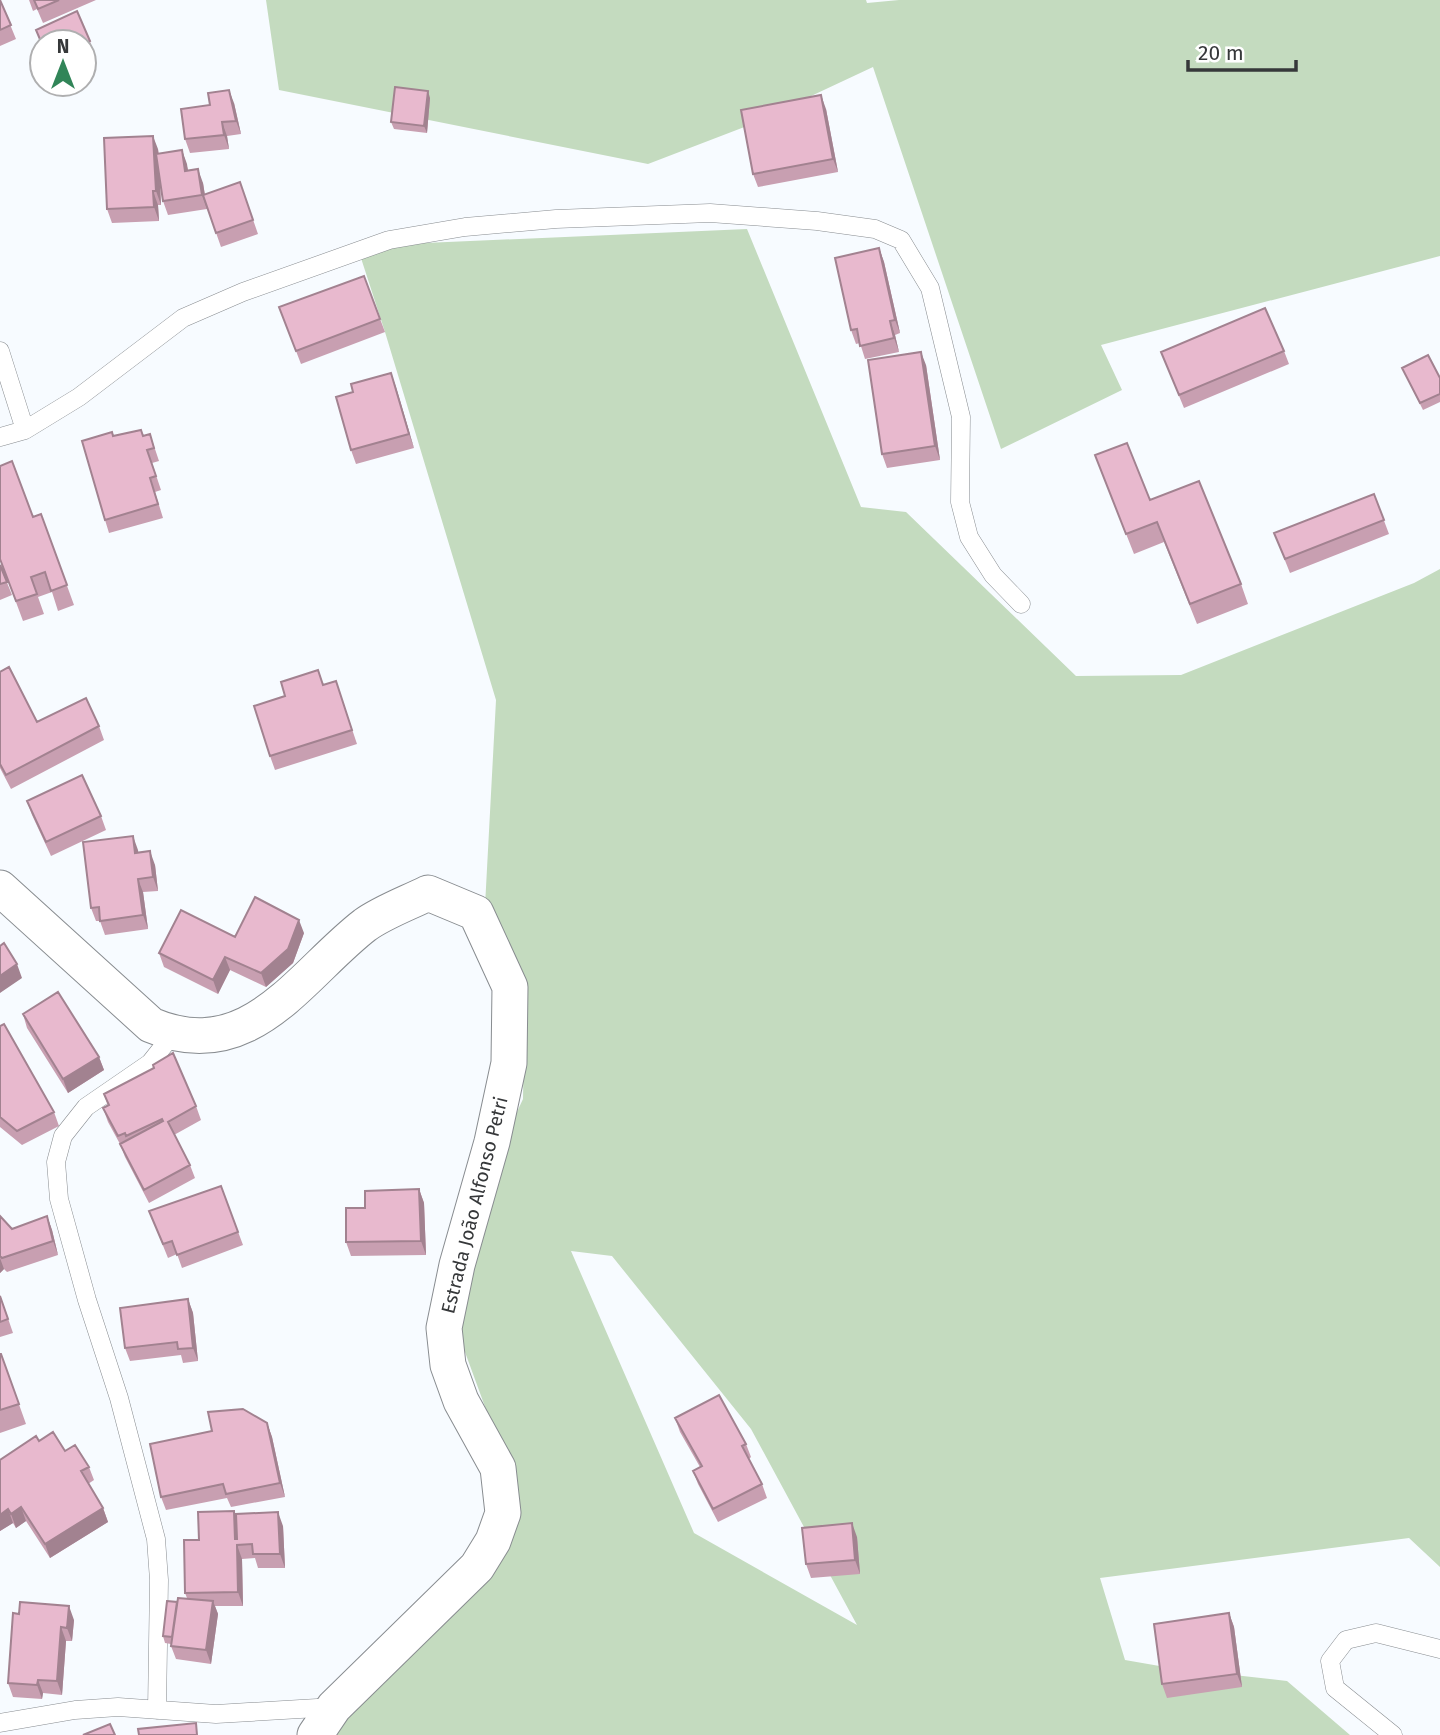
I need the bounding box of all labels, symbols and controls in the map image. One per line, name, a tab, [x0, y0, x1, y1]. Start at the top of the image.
north arrow	[28, 28, 98, 98]
scale bar	[1188, 28, 1296, 72]
text: N	[57, 35, 69, 58]
text: 20 m	[1198, 40, 1244, 66]
street label: Estrada João Alfonso Petri	[436, 1094, 513, 1316]

